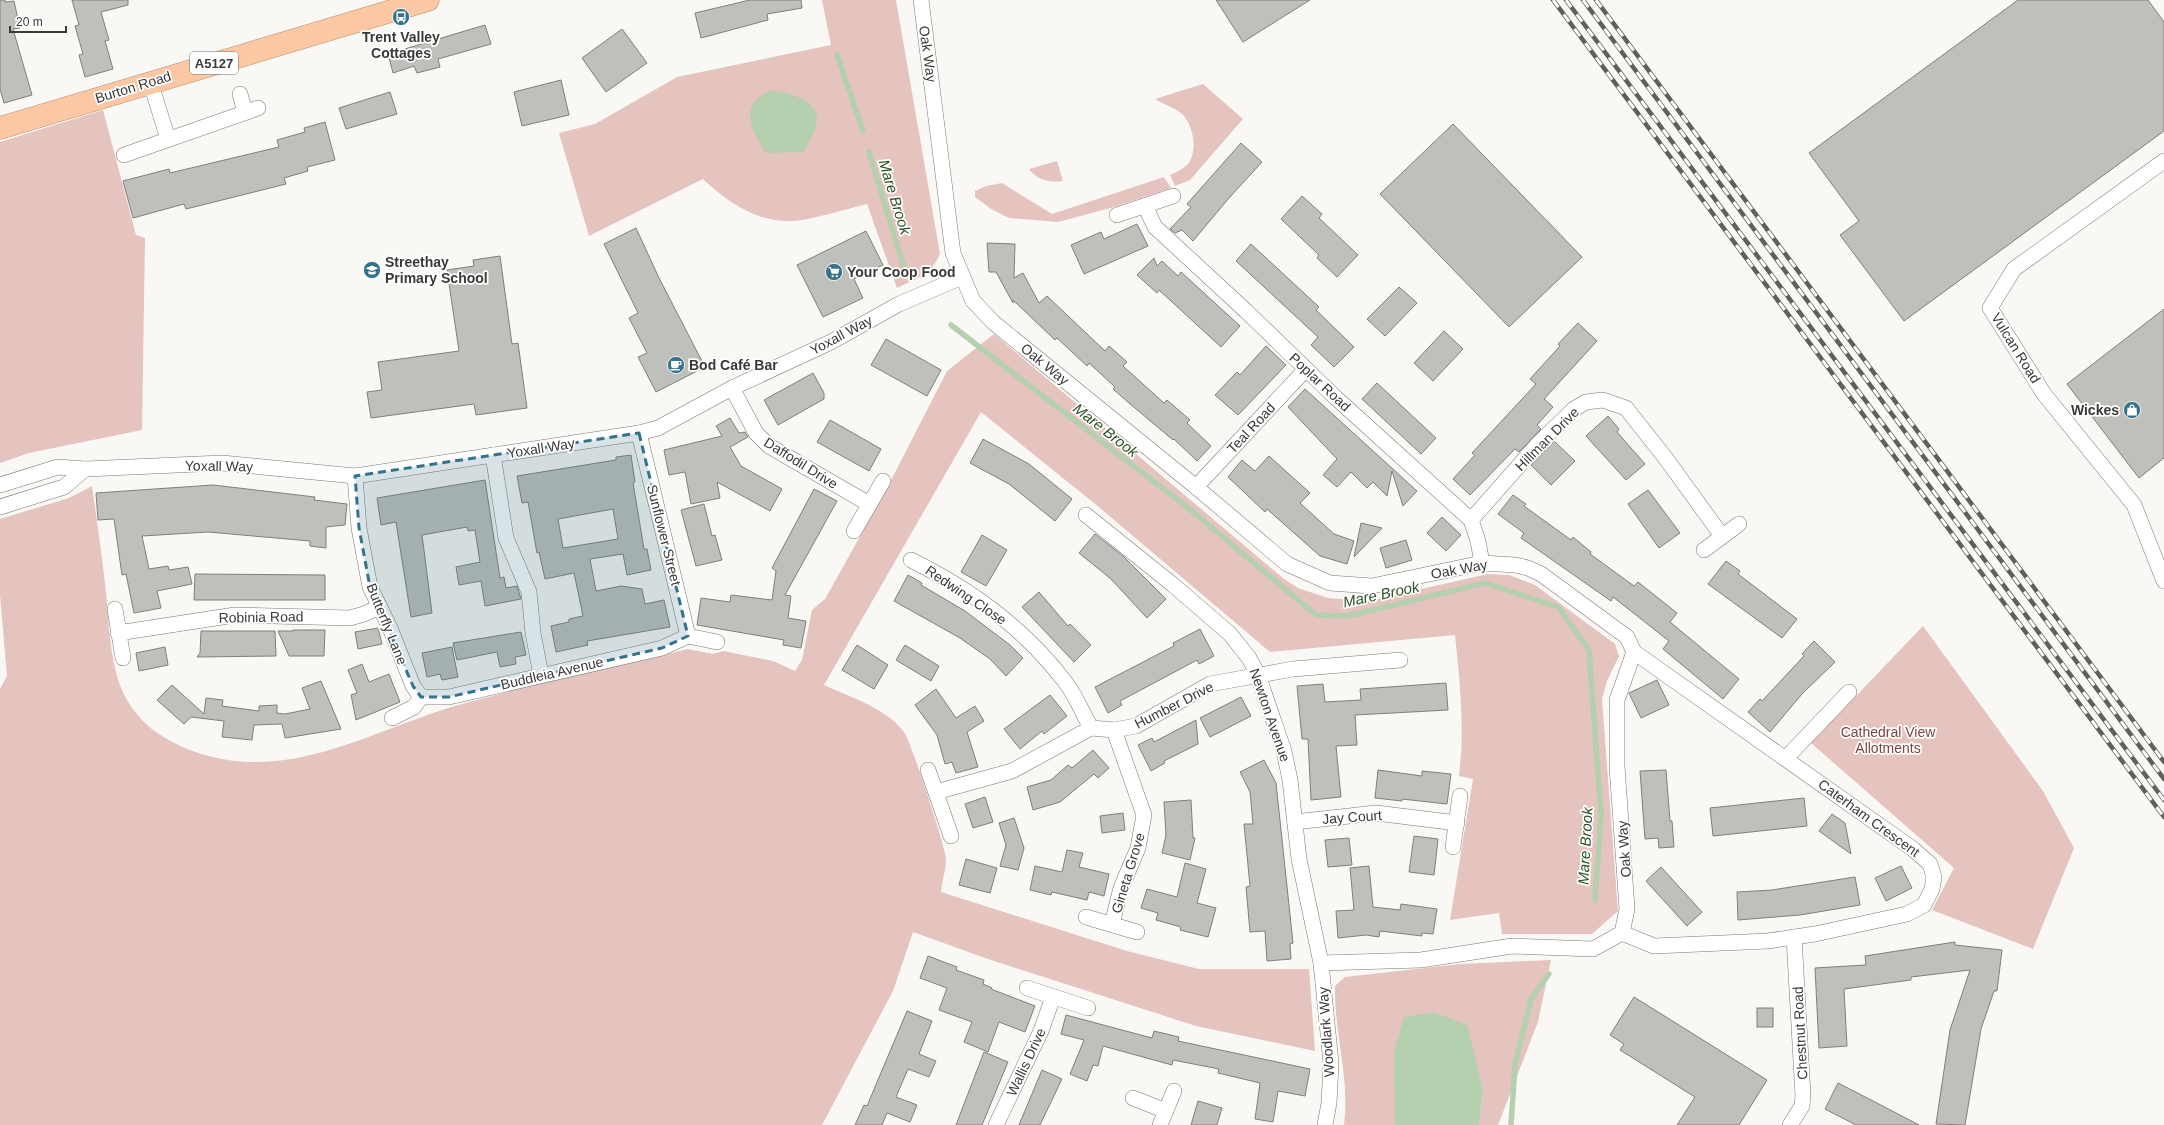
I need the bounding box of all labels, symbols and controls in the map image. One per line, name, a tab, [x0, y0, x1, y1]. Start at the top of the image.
bus stop icon: Trent Valley Cottages	[391, 7, 411, 27]
scale bar	[10, 8, 66, 34]
text: 20 m	[16, 15, 43, 29]
street label: Oak Way	[916, 25, 940, 83]
place label: Trent Valley Cottages	[362, 29, 440, 61]
road number: A5127	[190, 52, 238, 74]
street label: Burton Road	[93, 68, 173, 106]
water label: Mare Brook	[876, 157, 915, 238]
place label: Streethay Primary School	[385, 254, 488, 286]
school or university icon: Streethay Primary School	[362, 260, 382, 280]
supermarket icon: Your Coop Food	[824, 262, 844, 282]
place label: Your Coop Food	[847, 264, 956, 280]
street label: Vulcan Road	[1988, 310, 2044, 386]
street label: Yoxall Way	[807, 312, 875, 358]
street label: Oak Way	[1018, 340, 1072, 388]
street label: Poplar Road	[1286, 350, 1354, 414]
cafe icon: Bod Café Bar	[666, 355, 686, 375]
place label: Bod Café Bar	[689, 357, 778, 373]
water label: Mare Brook	[1070, 399, 1143, 461]
street label: Teal Road	[1224, 399, 1278, 457]
shop icon: Wickes	[2122, 400, 2142, 420]
place label: Wickes	[2071, 402, 2119, 418]
street label: Hillman Drive	[1512, 404, 1582, 474]
street label: Daffodil Drive	[761, 434, 841, 492]
street label: Yoxall Way	[506, 435, 576, 461]
street label: Yoxall Way	[185, 457, 253, 475]
street label: Sunflower Street	[644, 483, 684, 587]
street label: Oak Way	[1430, 556, 1488, 582]
street label: Redwing Close	[922, 562, 1010, 628]
water label: Mare Brook	[1341, 577, 1422, 610]
street label: Butterfly Lane	[363, 581, 411, 667]
street label: Robinia Road	[218, 608, 304, 626]
street label: Buddleia Avenue	[499, 653, 605, 693]
street label: Newton Avenue	[1247, 666, 1294, 764]
street label: Humber Drive	[1132, 678, 1216, 732]
park label: Cathedral View Allotments	[1841, 724, 1936, 756]
street label: Caterham Crescent	[1815, 776, 1923, 860]
water label: Mare Brook	[1574, 805, 1596, 885]
street label: Jay Court	[1322, 807, 1383, 827]
street label: Oak Way	[1614, 820, 1634, 878]
street label: Gineta Grove	[1108, 831, 1148, 915]
street label: Woodlark Way	[1315, 986, 1337, 1078]
street label: Chestnut Road	[1790, 986, 1810, 1080]
street label: Wallis Drive	[1003, 1025, 1049, 1099]

